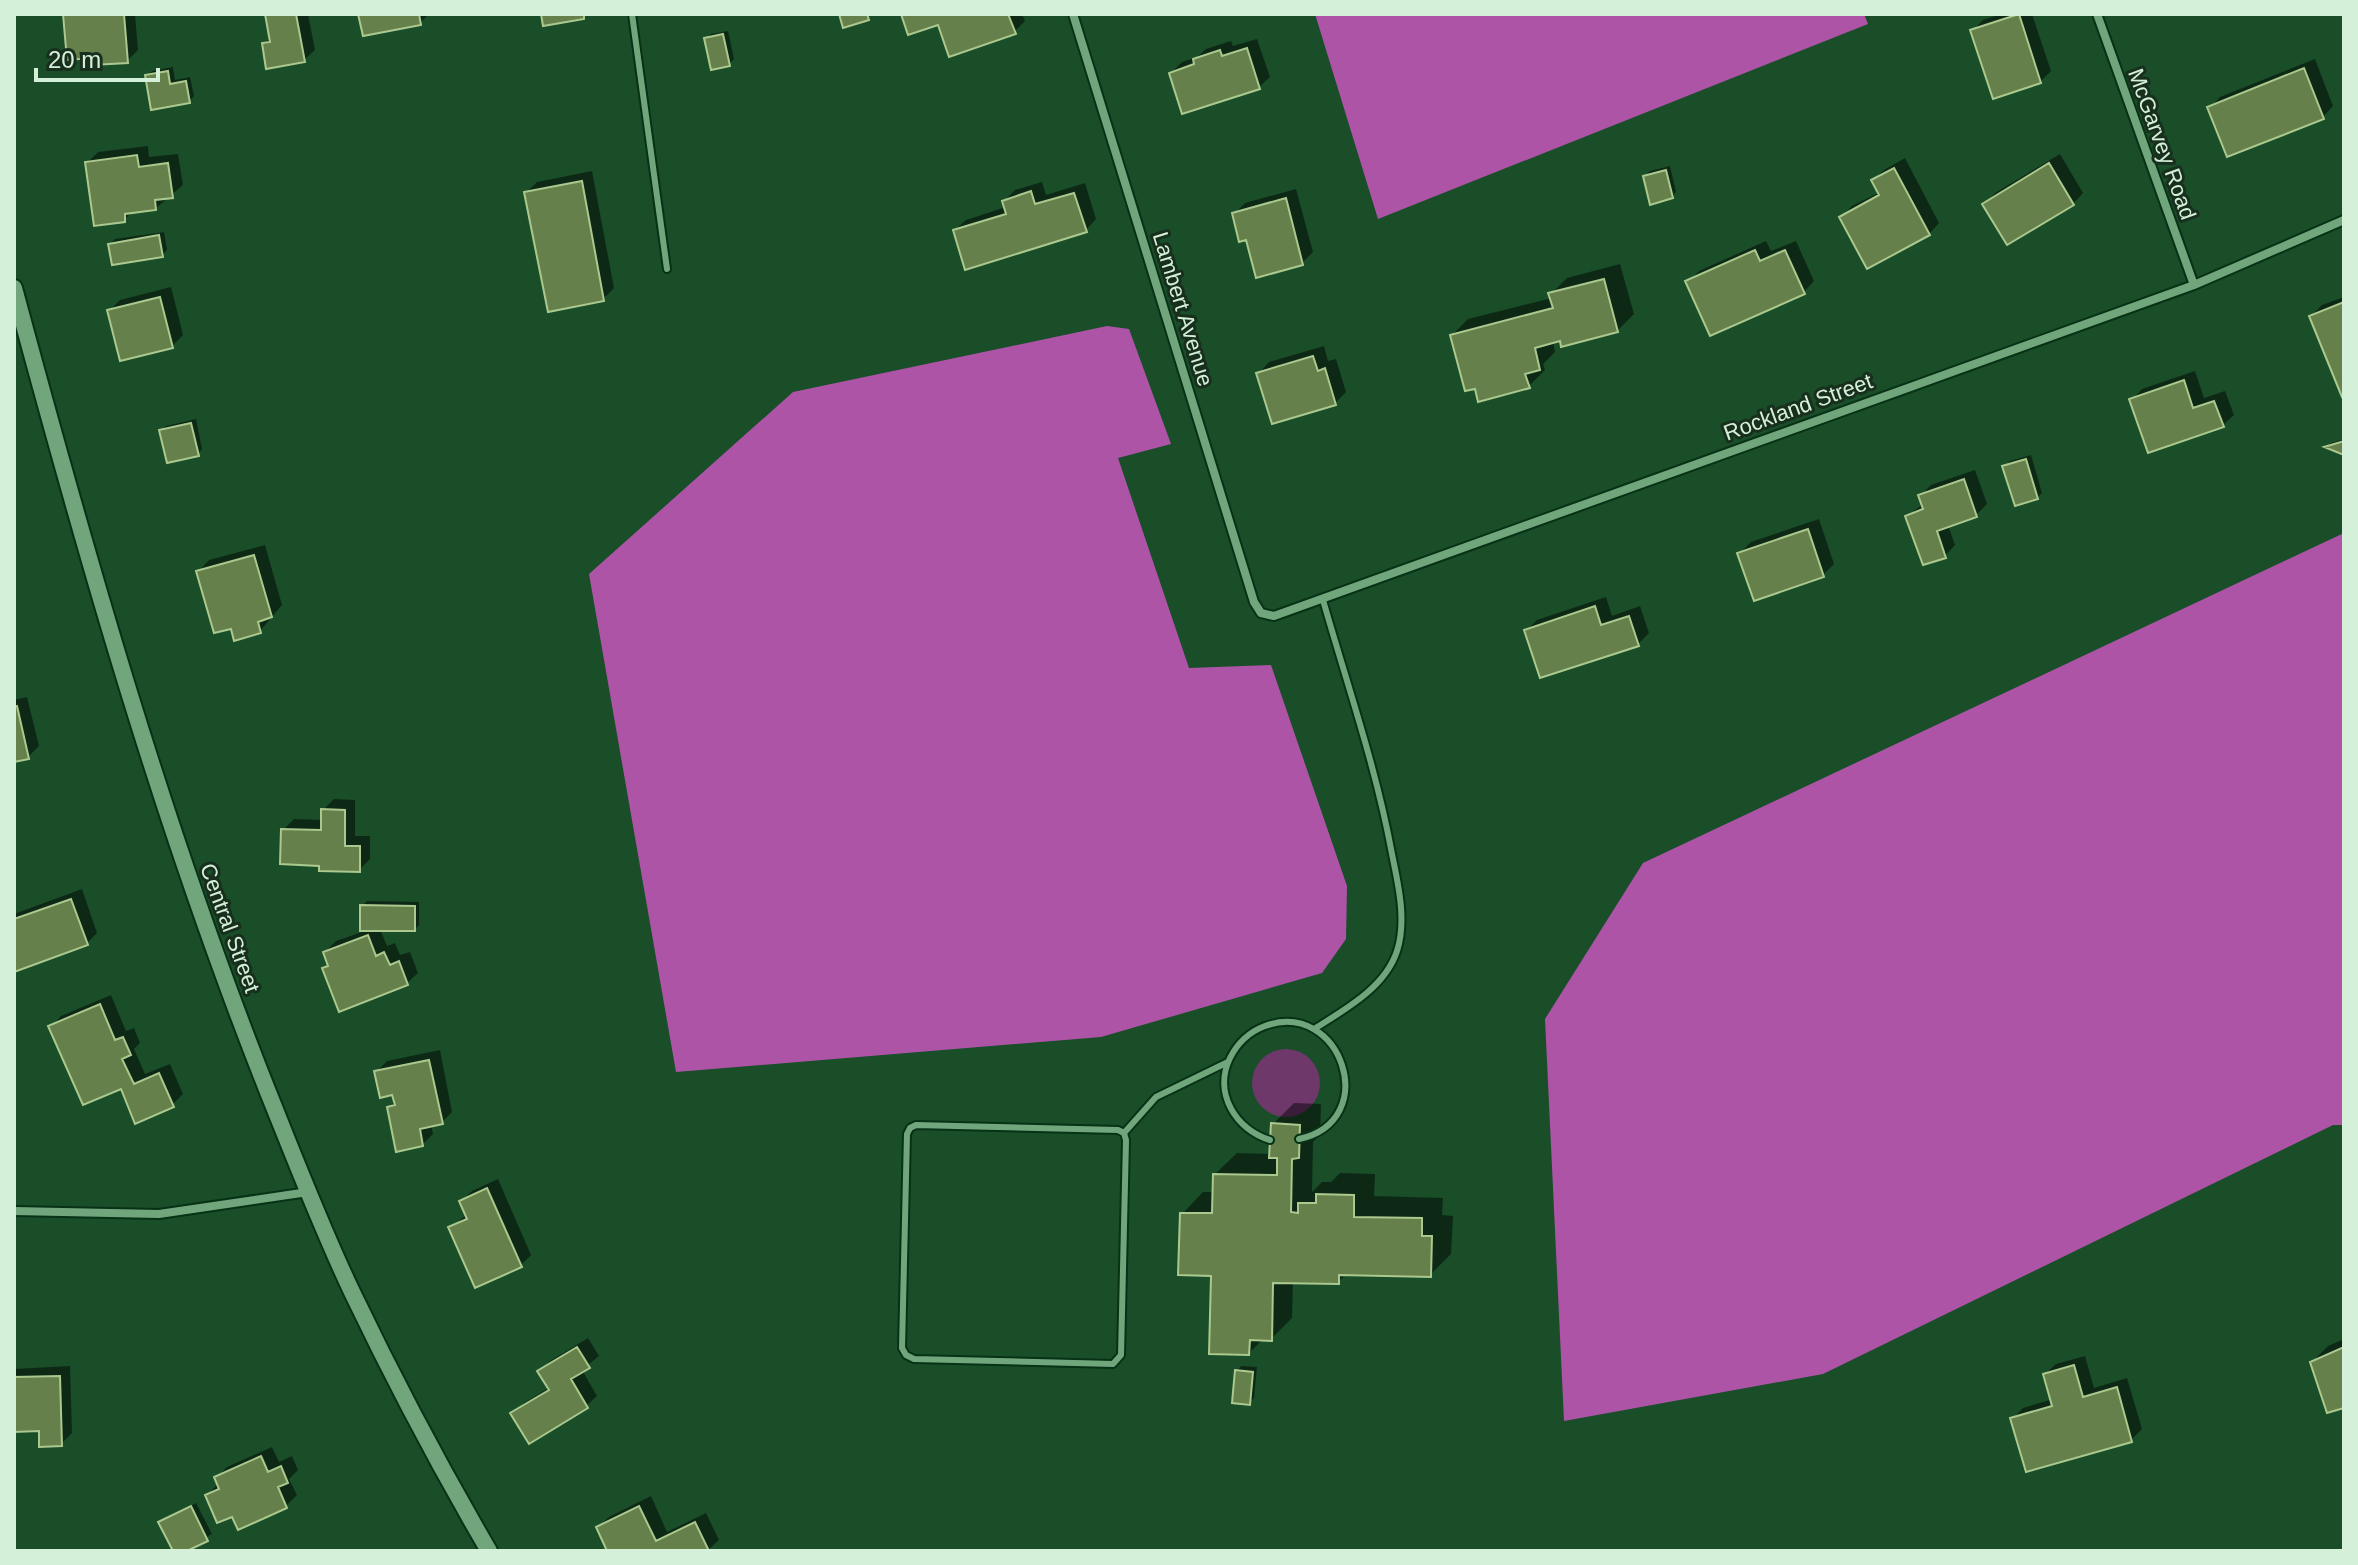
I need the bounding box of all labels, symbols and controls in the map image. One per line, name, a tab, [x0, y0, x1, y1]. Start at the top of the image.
scale bar	[36, 32, 158, 82]
text: 20 m	[48, 46, 101, 73]
street label: McGarvey Road	[2123, 65, 2201, 223]
street label: Lambert Avenue	[1148, 229, 1218, 389]
street label: Rockland Street	[1720, 368, 1876, 446]
street label: Central Street	[195, 860, 265, 996]

